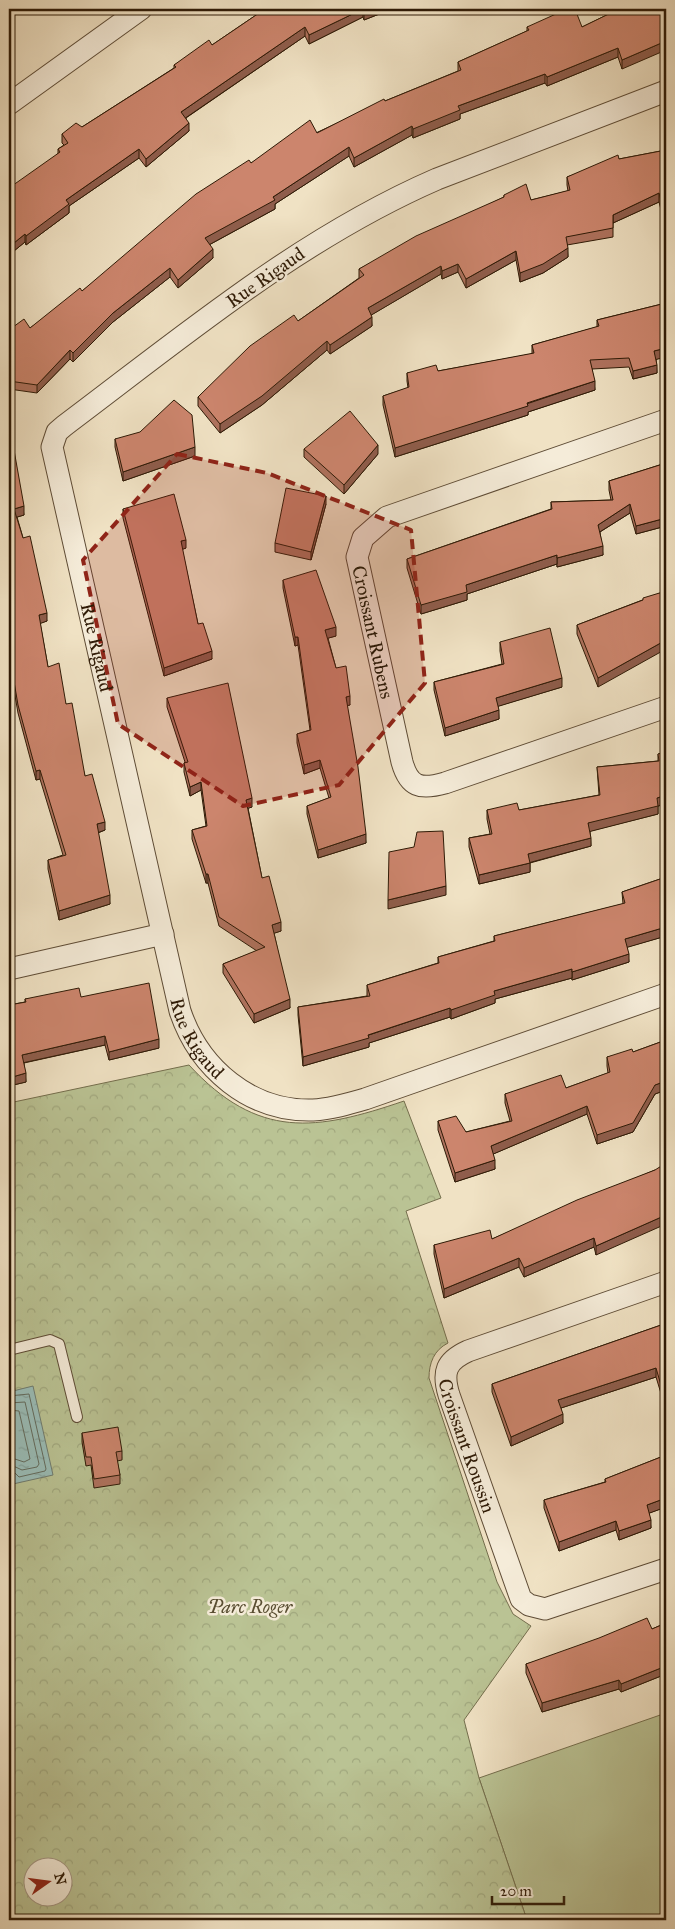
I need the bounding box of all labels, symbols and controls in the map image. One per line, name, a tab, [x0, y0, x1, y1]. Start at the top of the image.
street label: Rue Rigaud	[222, 242, 310, 314]
street label: Croissant Rubens	[347, 563, 399, 701]
street label: Rue Rigaud	[76, 600, 118, 694]
street label: Rue Rigaud	[165, 995, 229, 1084]
street label: Croissant Roussin	[434, 1377, 501, 1516]
park label: Parc Roger	[208, 1595, 293, 1618]
north arrow	[22, 1856, 72, 1906]
text: N	[50, 1871, 70, 1887]
scale bar	[492, 1874, 565, 1906]
text: 20 m	[500, 1882, 532, 1900]

